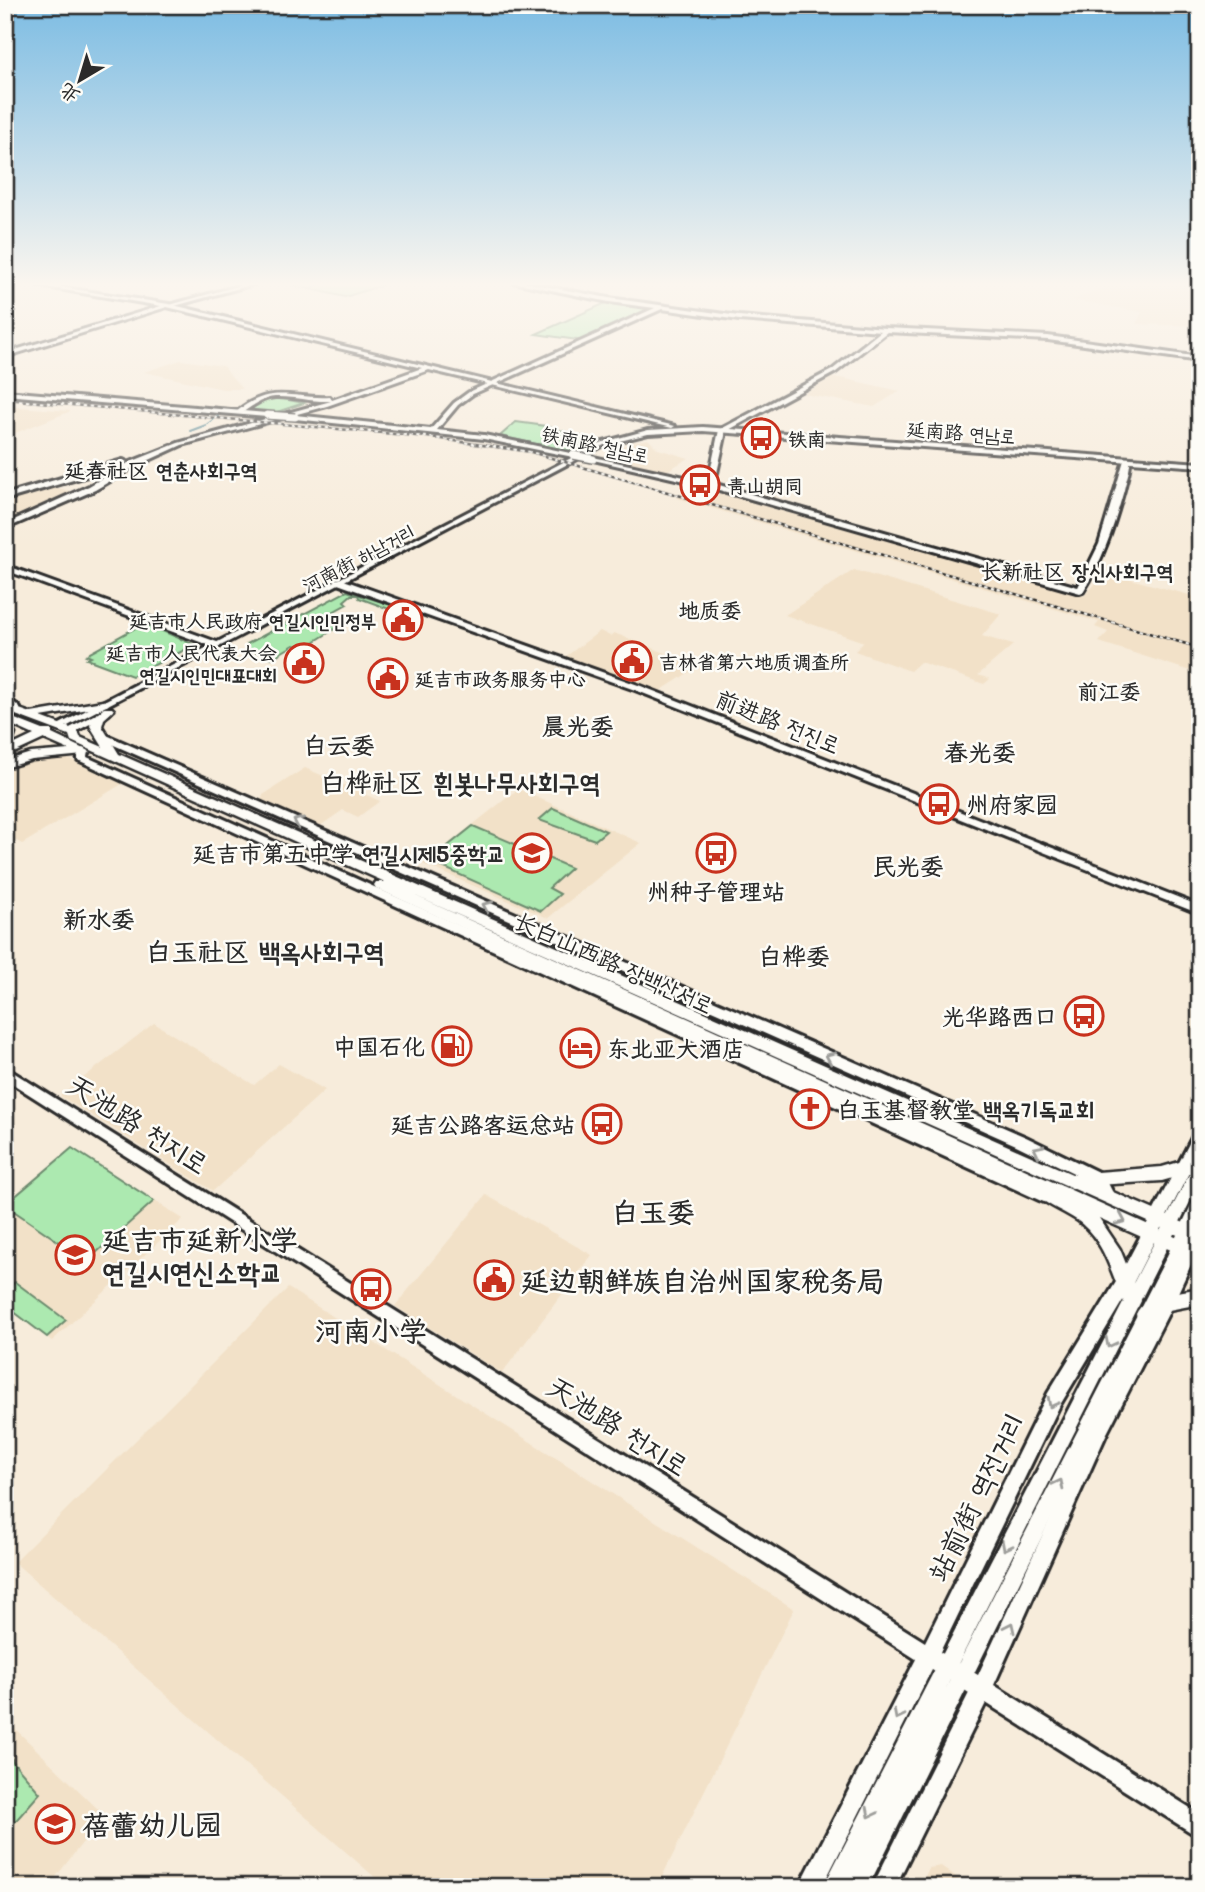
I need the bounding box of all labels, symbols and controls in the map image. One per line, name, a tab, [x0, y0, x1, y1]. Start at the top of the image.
north arrow	[46, 46, 116, 116]
text: 北	[54, 78, 84, 109]
street label: 延南路 연남로	[906, 416, 1016, 448]
bus stop icon: 铁南	[740, 417, 782, 459]
street label: 铁南路 철남로	[539, 420, 651, 468]
place label: 铁南	[788, 426, 826, 451]
district label: 延春社区 연춘사회구역	[65, 456, 257, 483]
bus stop icon: 青山胡同	[679, 464, 721, 506]
place label: 青山胡同	[727, 473, 803, 498]
street label: 河南街 하남거리	[297, 518, 419, 598]
district label: 长新社区 장신사회구역	[981, 557, 1173, 584]
district label: 地质委	[679, 596, 742, 623]
public building icon: 延吉市人民政府 연길시인민정부	[382, 599, 424, 641]
place label: 延吉市人民政府 연길시인민정부	[129, 608, 376, 633]
place label: 延吉市人民代表大会 연길시인민대표대회	[106, 640, 277, 687]
public building icon: 吉林省第六地质调查所	[611, 640, 653, 682]
public building icon: 延吉市人民代表大会 연길시인민대표대회	[283, 642, 325, 684]
place label: 吉林省第六地质调查所	[659, 649, 849, 674]
public building icon: 延吉市政务服务中心	[367, 657, 409, 699]
place label: 延吉市政务服务中心	[415, 666, 586, 691]
district label: 前江委	[1078, 677, 1141, 704]
street label: 前进路 전진로	[711, 682, 845, 760]
district label: 晨光委	[542, 710, 614, 741]
district label: 白云委	[303, 729, 375, 760]
district label: 春光委	[944, 736, 1016, 767]
district label: 白桦社区 흰봇나무사회구역	[320, 765, 600, 799]
bus stop icon: 州府家园	[918, 783, 960, 825]
place label: 州府家园	[966, 789, 1058, 819]
one-way arrow	[293, 816, 305, 830]
school or university icon: 延吉市第五中学 연길시제5중학교	[511, 832, 553, 874]
bus stop icon: 州种子管理站	[695, 832, 737, 874]
place label: 延吉市第五中学 연길시제5중학교	[193, 838, 505, 868]
district label: 民光委	[872, 850, 944, 881]
place label: 州种子管理站	[647, 876, 785, 906]
one-way arrow	[482, 900, 494, 914]
district label: 新水委	[63, 903, 135, 934]
street label: 长白山西路 장백산서로	[510, 905, 718, 1019]
district label: 白玉社区 백옥사회구역	[146, 934, 384, 968]
district label: 白桦委	[758, 940, 830, 971]
bus stop icon: 光华路西口	[1063, 995, 1105, 1037]
place label: 光华路西口	[942, 1001, 1057, 1031]
fuel station icon: 中国石化	[431, 1025, 473, 1067]
hotel icon: 东北亚大酒店	[559, 1027, 601, 1069]
place label: 中国石化	[333, 1031, 425, 1061]
place label: 东北亚大酒店	[607, 1033, 745, 1063]
one-way arrow	[825, 1052, 837, 1066]
street label: 天池路 천지로	[60, 1065, 216, 1181]
church icon: 白玉基督教堂 백옥기독교회	[789, 1088, 831, 1130]
place label: 白玉基督教堂 백옥기독교회	[837, 1094, 1094, 1124]
bus stop icon: 延吉公路客运总站	[581, 1103, 623, 1145]
place label: 延吉公路客运总站	[391, 1109, 575, 1139]
one-way arrow	[1033, 1144, 1045, 1158]
district label: 白玉委	[611, 1193, 695, 1229]
one-way arrow	[1114, 1212, 1126, 1226]
place label: 延吉市延新小学 연길시연신소학교	[102, 1221, 298, 1289]
school or university icon: 延吉市延新小学 연길시연신소학교	[54, 1234, 96, 1276]
public building icon: 延边朝鲜族自治州国家税务局	[473, 1259, 515, 1301]
place label: 延边朝鲜族自治州国家税务局	[521, 1262, 885, 1298]
bus stop icon: 河南小学	[350, 1268, 392, 1310]
place label: 河南小学	[315, 1312, 427, 1348]
one-way arrow	[1105, 1336, 1119, 1348]
street label: 天池路 천지로	[540, 1367, 696, 1483]
one-way arrow	[1047, 1396, 1060, 1409]
street label: 站前街 역전거리	[919, 1407, 1031, 1587]
one-way arrow	[1050, 1479, 1064, 1491]
one-way arrow	[1001, 1538, 1015, 1551]
one-way arrow	[1002, 1622, 1016, 1634]
one-way arrow	[892, 1708, 906, 1720]
school or university icon: 蓓蕾幼儿园	[34, 1803, 76, 1845]
place label: 蓓蕾幼儿园	[82, 1806, 222, 1842]
one-way arrow	[865, 1806, 879, 1818]

